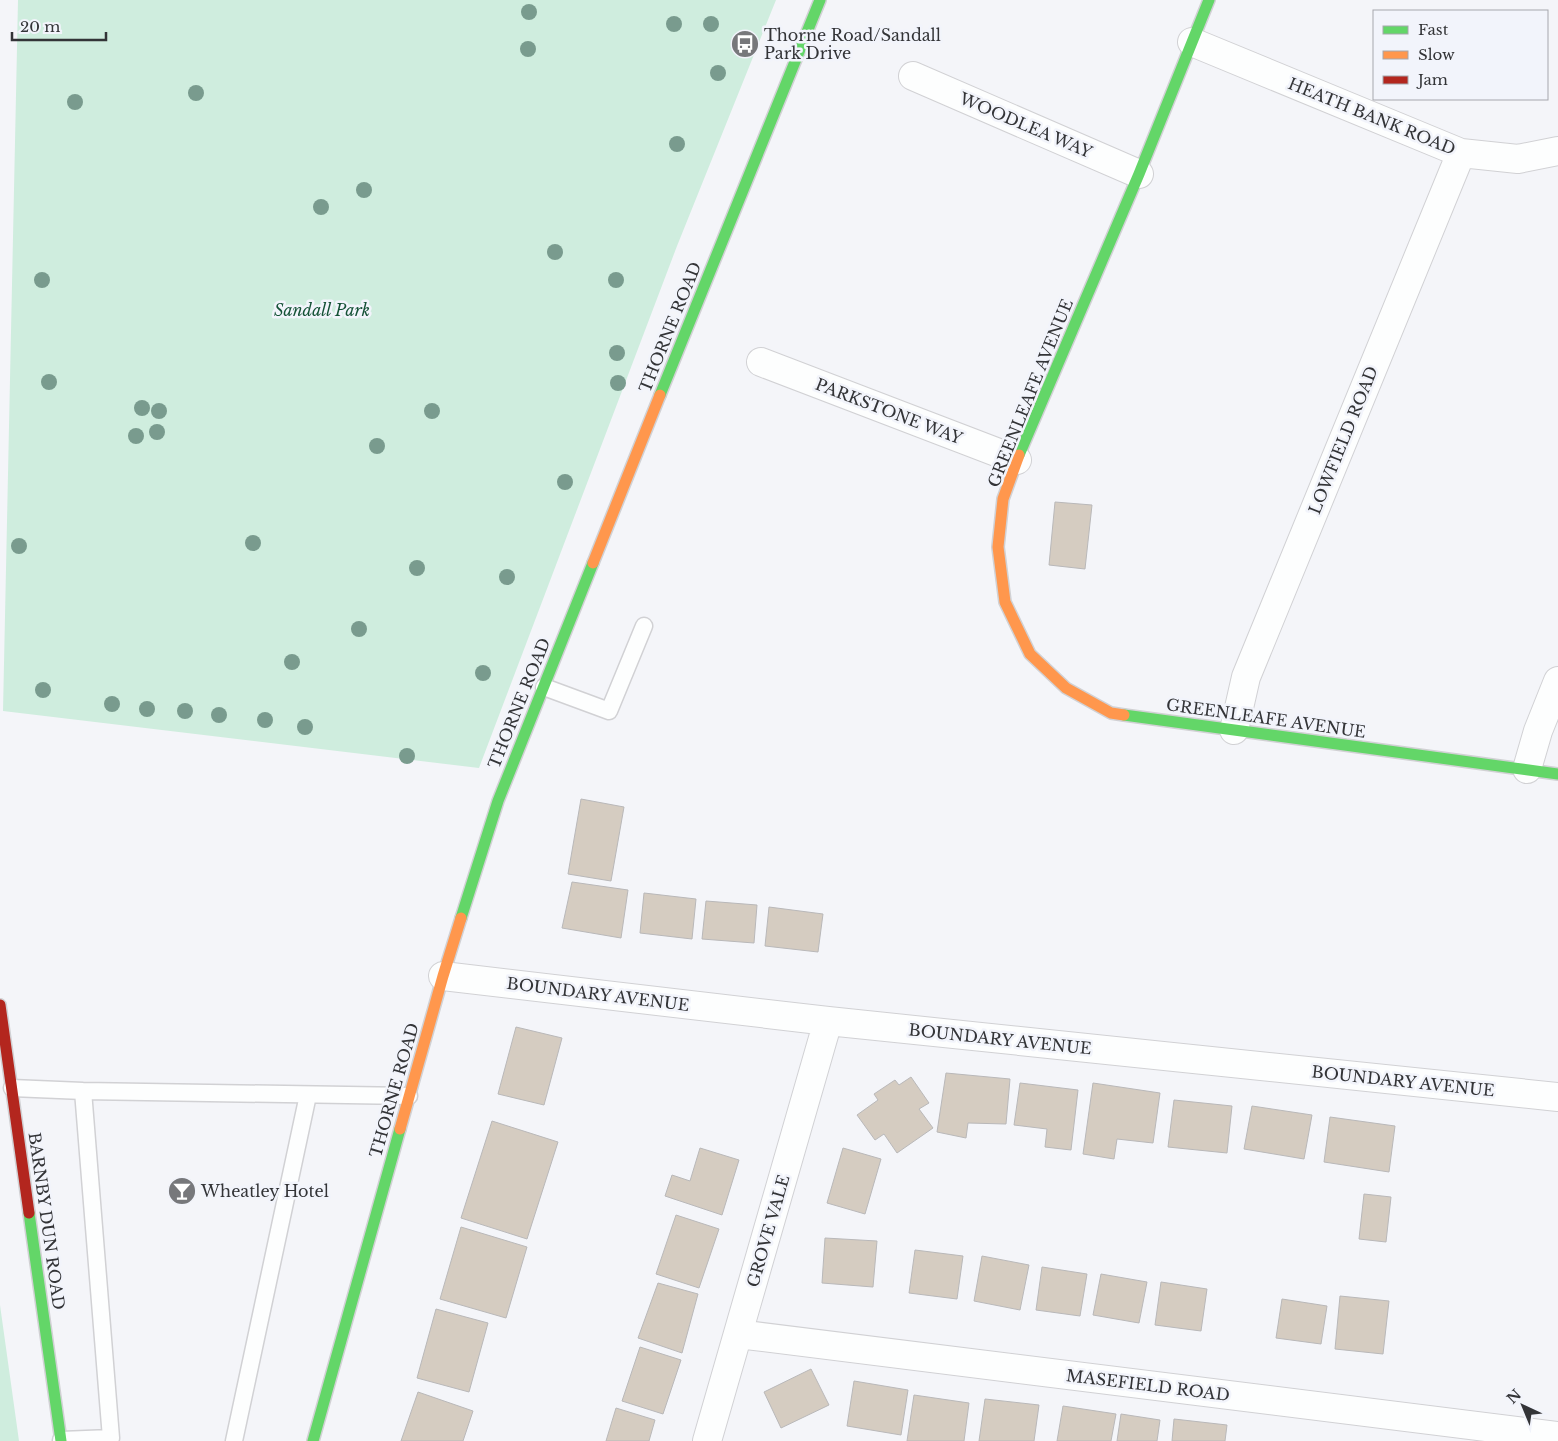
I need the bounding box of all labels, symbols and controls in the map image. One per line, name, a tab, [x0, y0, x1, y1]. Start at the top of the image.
scale bar	[12, 10, 106, 42]
legend	[1373, 10, 1548, 100]
text: 20 m	[20, 17, 60, 36]
text: Fast	[1418, 20, 1449, 39]
place label: Thorne Road/Sandall Park Drive	[764, 25, 941, 63]
bus stop icon: Thorne Road/Sandall Park Drive	[730, 29, 760, 59]
text: Slow	[1418, 45, 1455, 64]
text: Jam	[1416, 70, 1448, 89]
street label: HEATH BANK ROAD	[1285, 73, 1459, 159]
street label: WOODLEA WAY	[956, 88, 1095, 162]
street label: THORNE ROAD	[635, 259, 705, 395]
street label: GREENLEAFE AVENUE	[983, 296, 1077, 490]
park label: Sandall Park	[274, 300, 370, 320]
street label: LOWFIELD ROAD	[1304, 363, 1382, 517]
street label: PARKSTONE WAY	[813, 374, 966, 448]
street label: THORNE ROAD	[484, 635, 554, 771]
street label: GREENLEAFE AVENUE	[1165, 694, 1367, 742]
street label: BOUNDARY AVENUE	[506, 973, 690, 1015]
street label: BOUNDARY AVENUE	[908, 1019, 1092, 1059]
street label: THORNE ROAD	[365, 1020, 423, 1160]
street label: BOUNDARY AVENUE	[1311, 1061, 1495, 1101]
street label: BARNBY DUN ROAD	[25, 1131, 69, 1311]
street label: GROVE VALE	[742, 1173, 794, 1289]
bar icon: Wheatley Hotel	[167, 1176, 197, 1206]
place label: Wheatley Hotel	[200, 1181, 329, 1201]
street label: MASEFIELD ROAD	[1065, 1365, 1231, 1405]
north arrow	[1498, 1381, 1548, 1431]
text: N	[1503, 1386, 1525, 1408]

